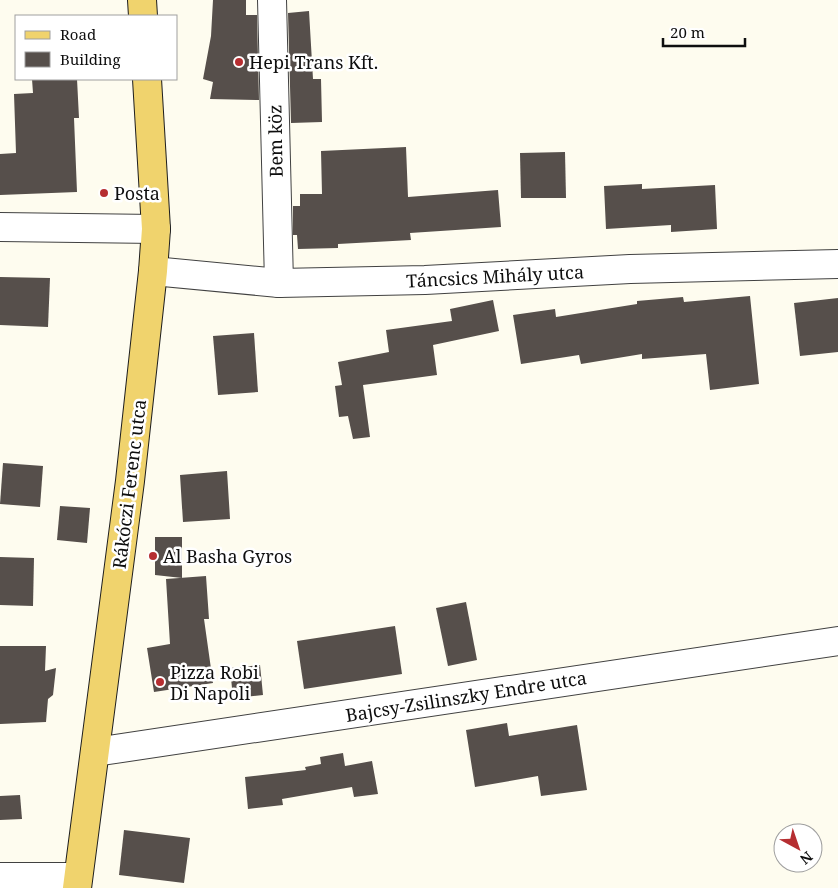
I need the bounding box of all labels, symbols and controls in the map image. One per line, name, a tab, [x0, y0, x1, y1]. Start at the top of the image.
legend	[15, 15, 178, 80]
scale bar	[663, 15, 746, 47]
text: 20 m	[670, 22, 705, 42]
text: Road	[60, 24, 96, 44]
text: Building	[60, 49, 121, 69]
place label: Hepi Trans Kft.	[249, 50, 378, 74]
marker: Hepi Trans Kft.	[233, 56, 245, 68]
street label: Bem köz	[262, 104, 288, 178]
place label: Posta	[114, 181, 160, 205]
marker: Posta	[98, 187, 110, 199]
street label: Táncsics Mihály utca	[405, 259, 585, 293]
street label: Rákóczi Ferenc utca	[107, 398, 151, 570]
place label: Al Basha Gyros	[163, 544, 292, 568]
marker: Al Basha Gyros	[147, 550, 159, 562]
place label: Pizza Robi Di Napoli	[170, 660, 259, 705]
street label: Bajcsy-Zsilinszky Endre utca	[344, 665, 588, 727]
marker: Pizza Robi Di Napoli	[154, 676, 166, 688]
north arrow	[773, 823, 823, 873]
text: N	[796, 848, 817, 869]

